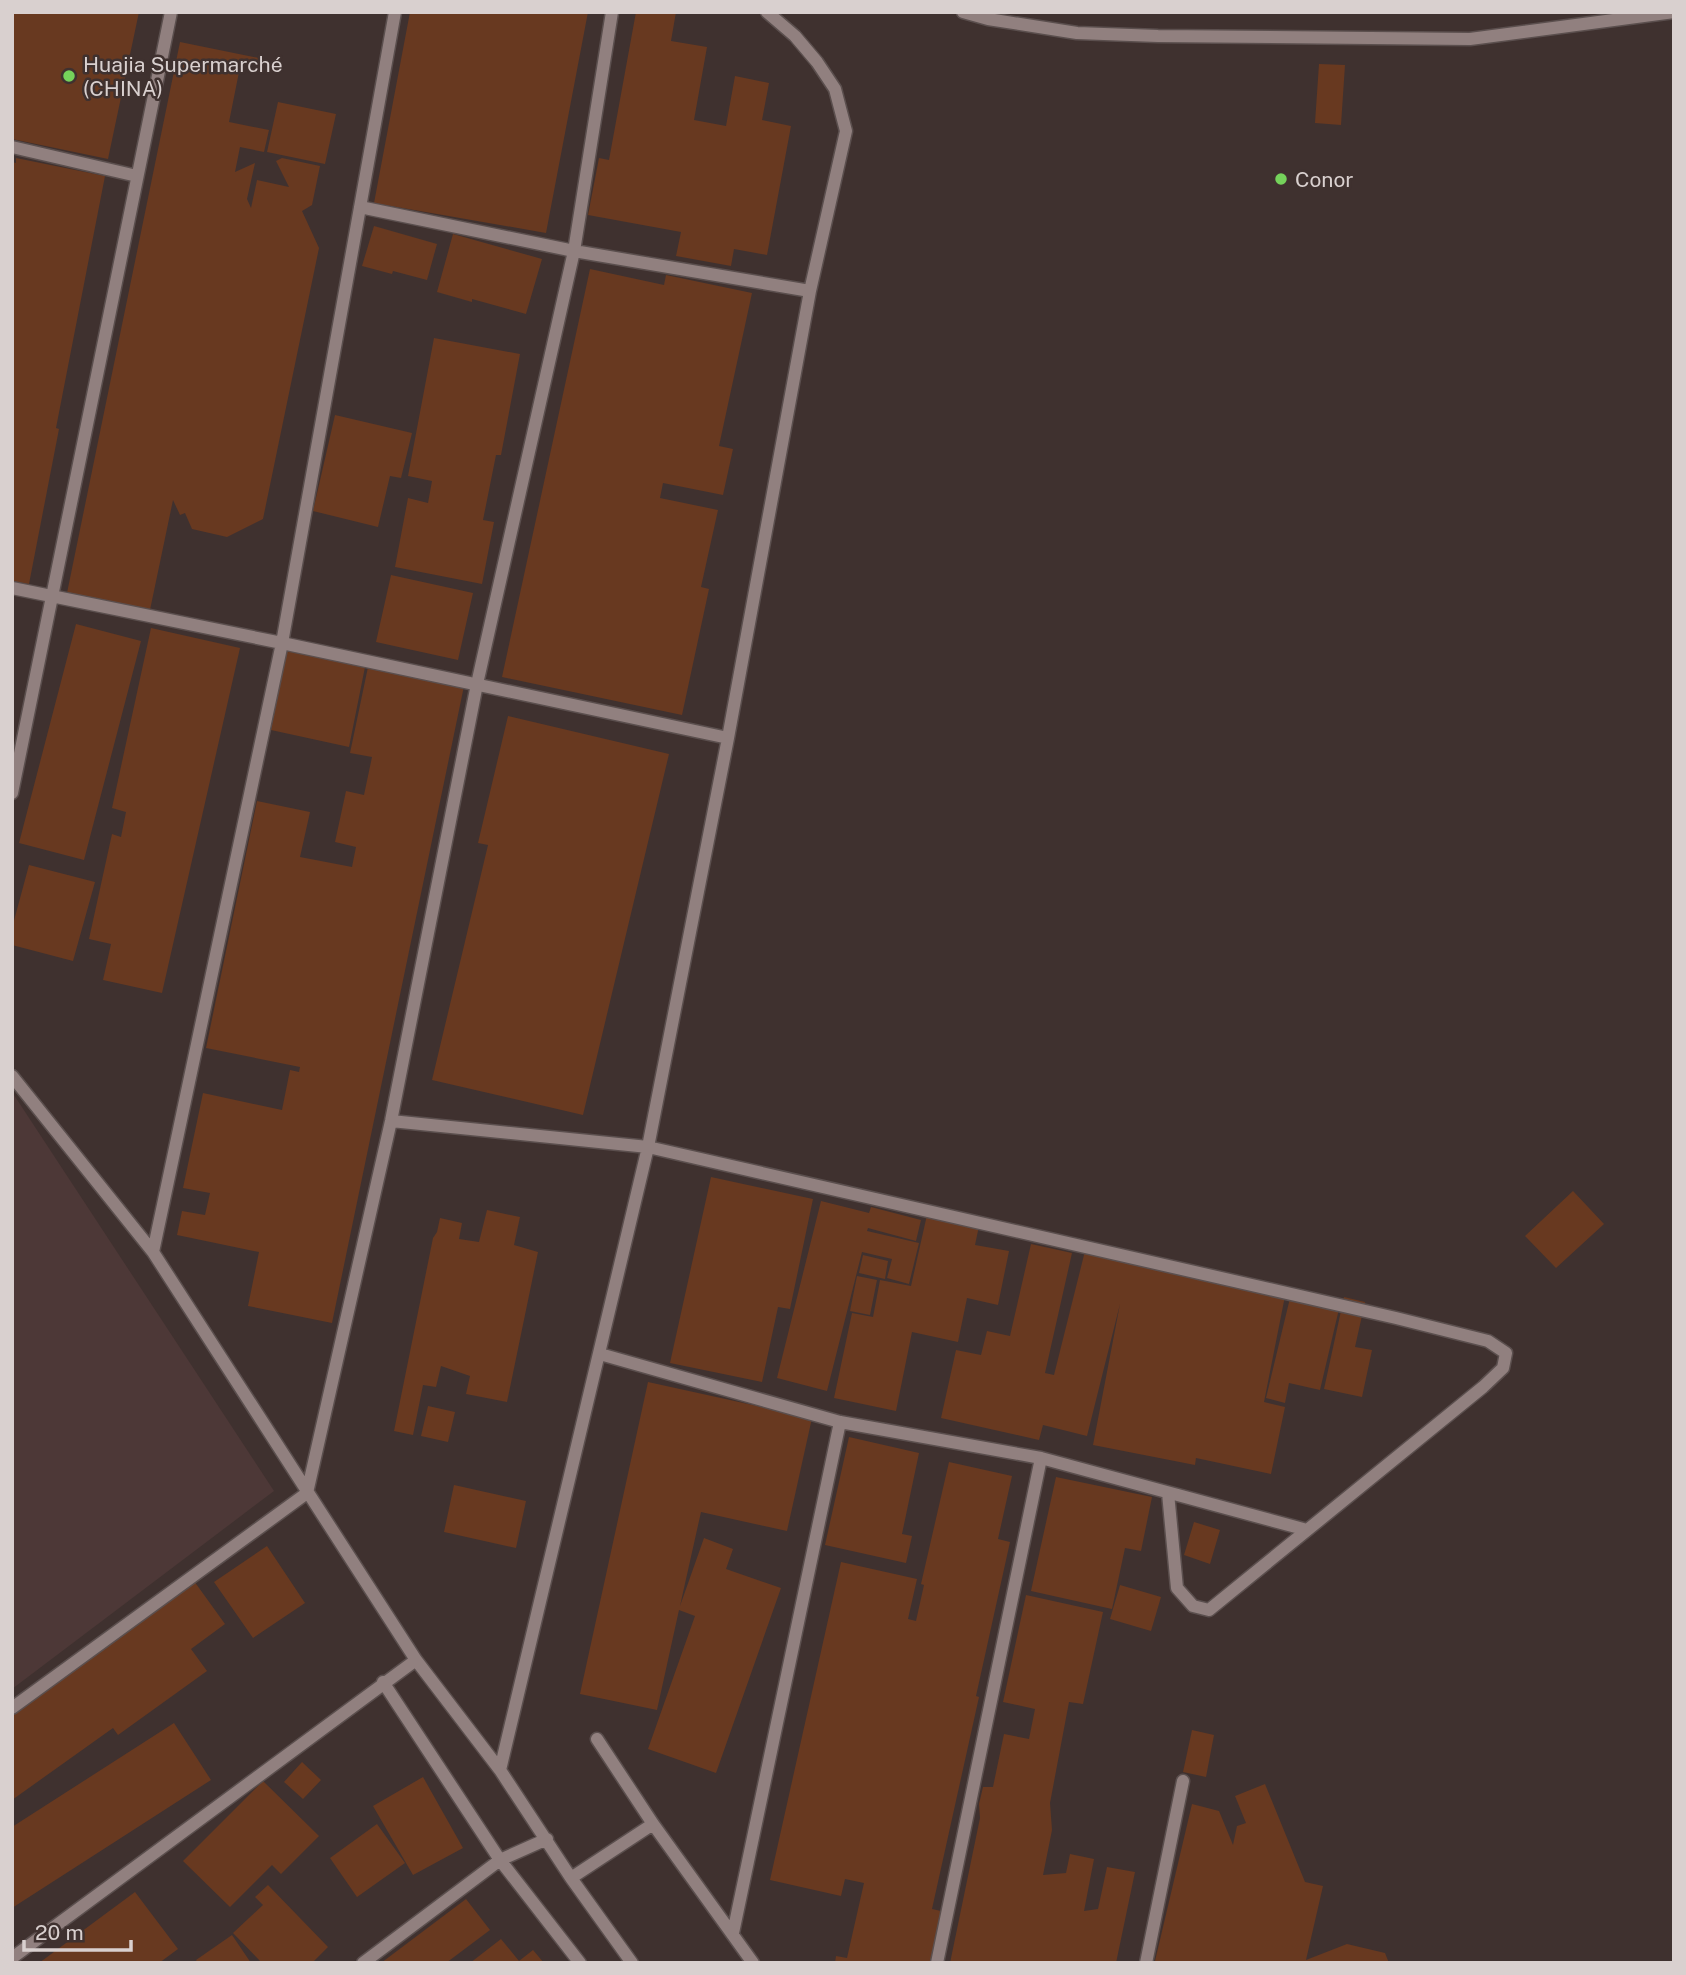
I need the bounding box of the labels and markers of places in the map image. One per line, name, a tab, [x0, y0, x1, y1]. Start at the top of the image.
place label: Huajia Supermarché (CHINA)	[83, 52, 283, 101]
marker: Huajia Supermarché (CHINA)	[61, 68, 77, 84]
place label: Conor	[1295, 167, 1354, 192]
marker: Conor	[1273, 171, 1289, 187]

